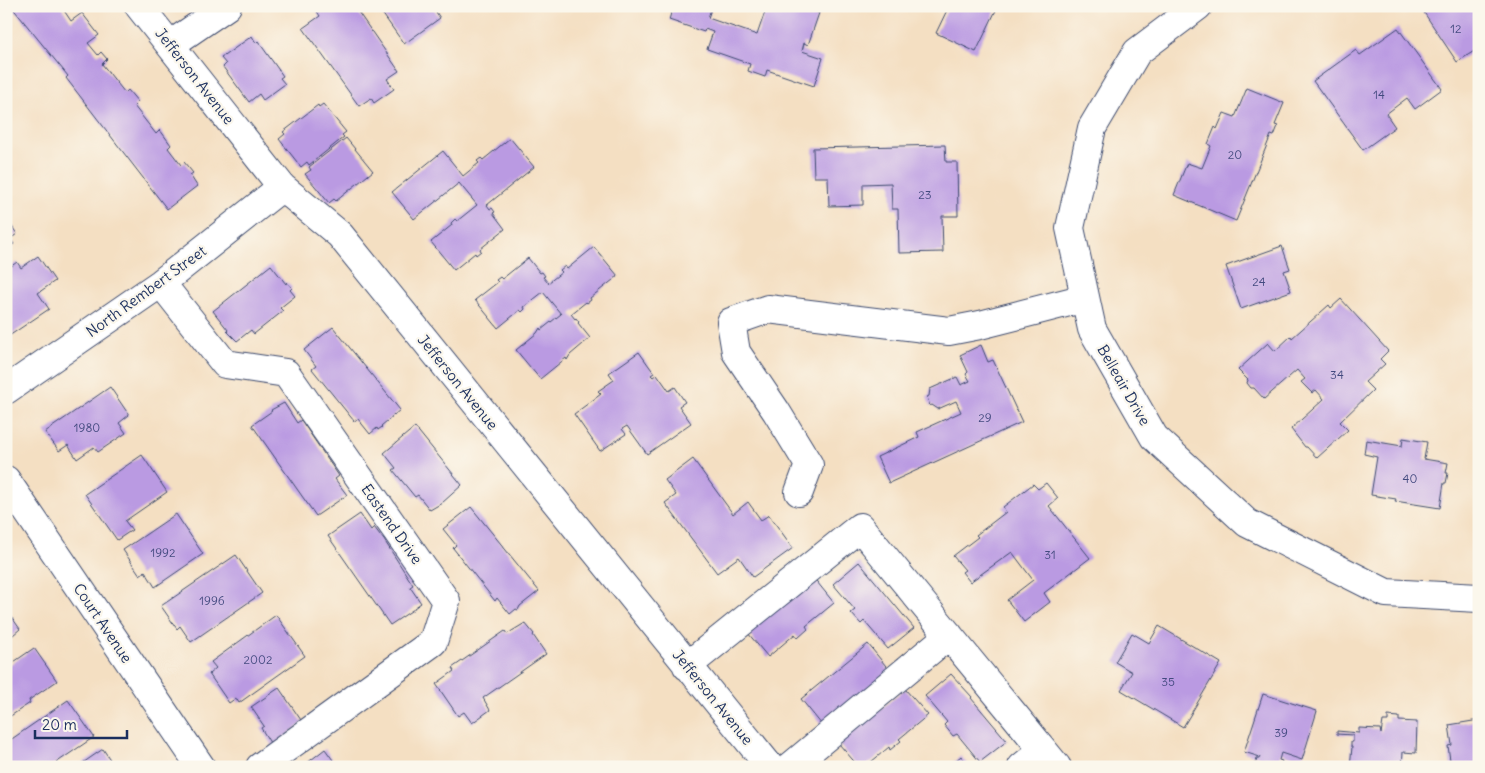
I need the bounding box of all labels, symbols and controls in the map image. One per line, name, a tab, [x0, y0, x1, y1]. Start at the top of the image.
house number: 12	[1450, 21, 1462, 36]
street label: Jefferson Avenue	[151, 24, 239, 128]
house number: 14	[1373, 87, 1385, 102]
house number: 20	[1228, 147, 1242, 162]
house number: 23	[918, 187, 932, 202]
street label: North Rembert Street	[82, 241, 210, 341]
house number: 24	[1252, 274, 1266, 289]
street label: Jefferson Avenue	[414, 331, 502, 433]
street label: Belleair Drive	[1093, 341, 1155, 429]
house number: 34	[1330, 367, 1344, 382]
house number: 29	[978, 410, 992, 425]
house number: 1980	[74, 420, 100, 435]
house number: 40	[1403, 471, 1418, 486]
street label: Eastend Drive	[357, 480, 427, 568]
house number: 1992	[150, 545, 176, 560]
house number: 31	[1044, 547, 1056, 562]
street label: Court Avenue	[69, 580, 137, 666]
house number: 1996	[199, 593, 225, 608]
street label: Jefferson Avenue	[669, 646, 757, 748]
house number: 2002	[244, 652, 273, 667]
house number: 35	[1161, 674, 1175, 689]
scale bar	[35, 708, 128, 740]
text: 20 m	[42, 715, 77, 734]
house number: 39	[1274, 725, 1288, 740]

